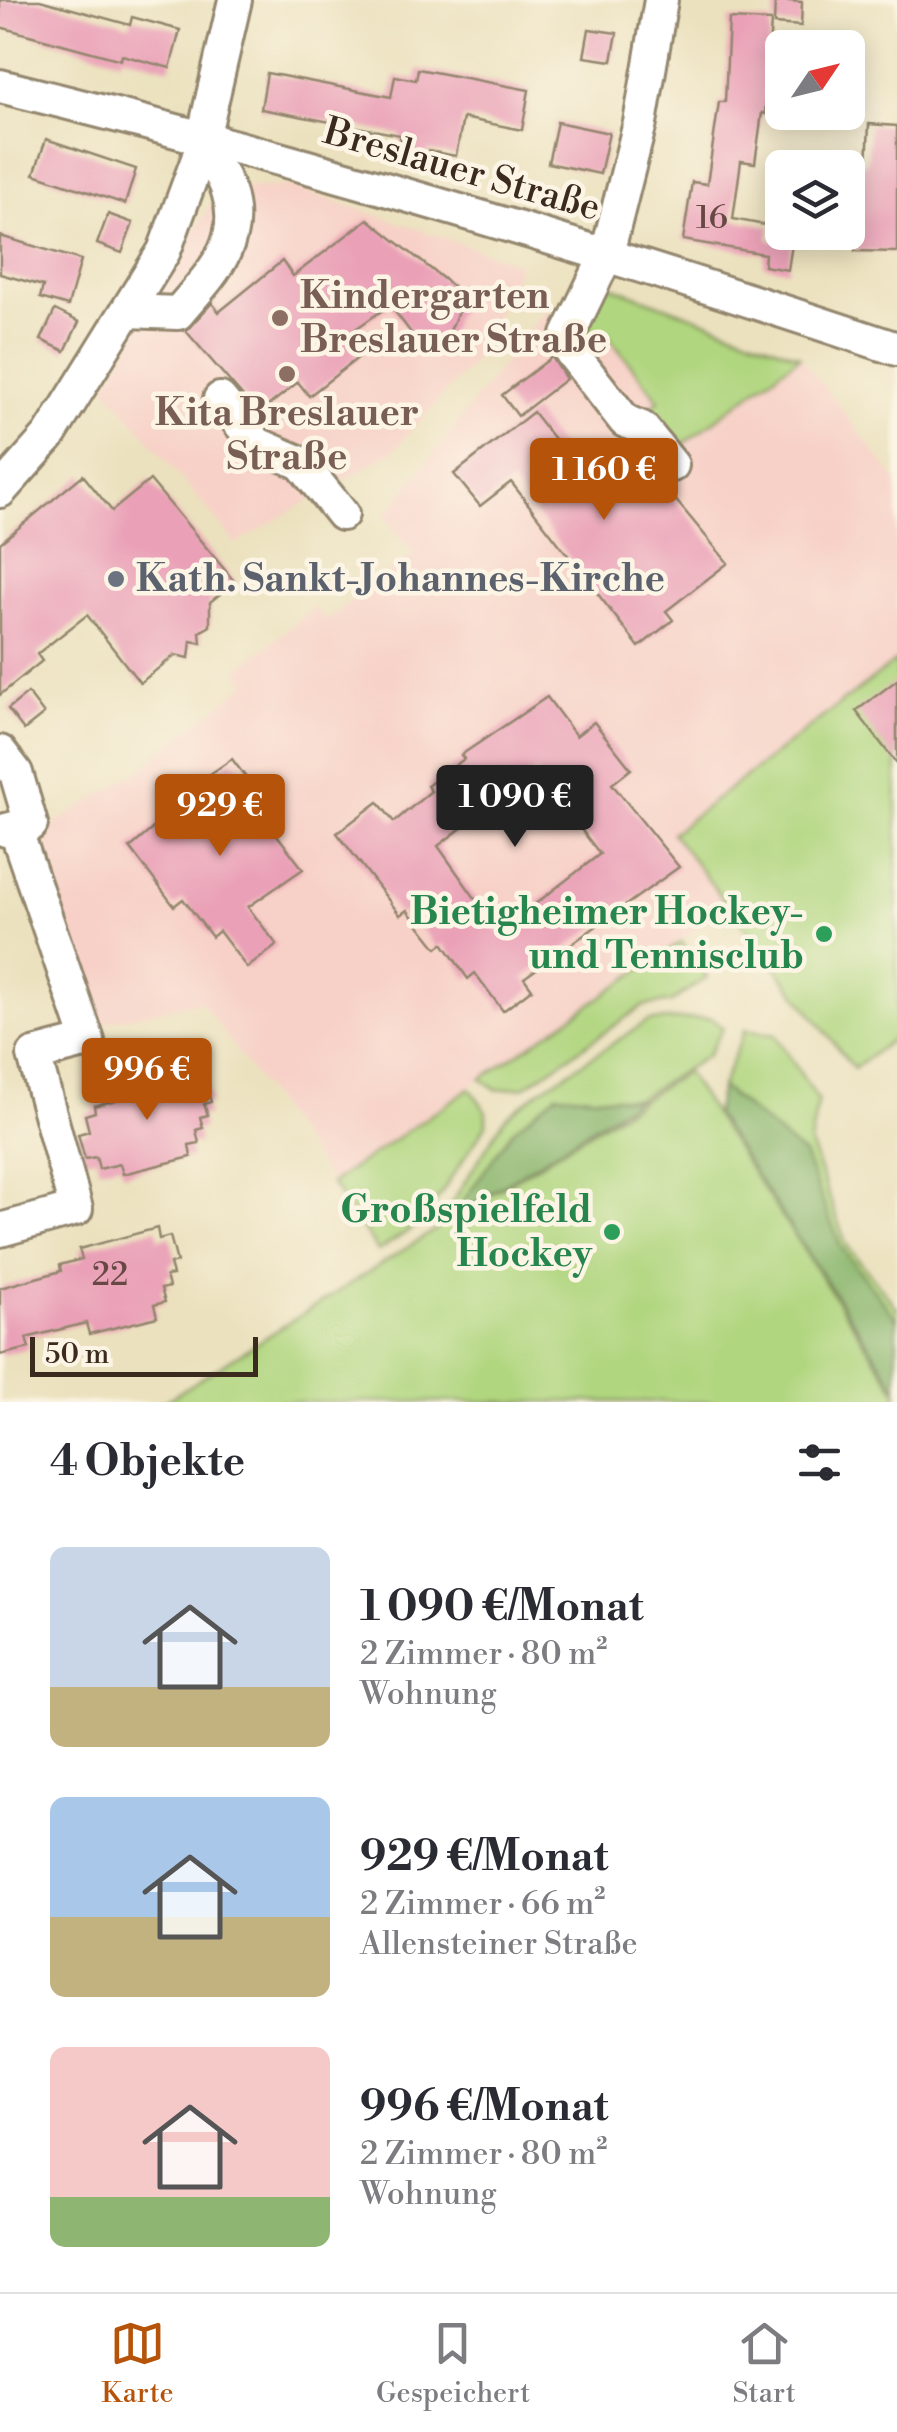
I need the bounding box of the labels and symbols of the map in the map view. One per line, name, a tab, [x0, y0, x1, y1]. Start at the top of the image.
north arrow	[765, 30, 865, 130]
street label: Breslauer Straße	[317, 108, 606, 232]
house number: 16	[696, 198, 728, 238]
place label: Kindergarten Breslauer Straße	[300, 273, 607, 364]
marker: Kindergarten Breslauer Straße	[269, 307, 291, 329]
marker: Kita Breslauer Straße	[276, 363, 298, 385]
place label: Kita Breslauer Straße	[155, 390, 419, 481]
pin: 1 160 €	[512, 438, 696, 523]
place label: Kath. Sankt-Johannes-Kirche	[136, 556, 665, 603]
marker: Kath. Sankt-Johannes-Kirche	[105, 568, 127, 590]
pin: 1 090 €	[423, 765, 607, 850]
pin: 929 €	[150, 774, 290, 859]
place label: Bietigheimer Hockey- und Tennisclub	[410, 889, 804, 980]
marker: Bietigheimer Hockey- und Tennisclub	[813, 923, 835, 945]
pin: 996 €	[77, 1038, 217, 1123]
place label: Großspielfeld Hockey	[340, 1187, 593, 1278]
marker: Großspielfeld Hockey	[601, 1221, 623, 1243]
house number: 22	[92, 1255, 128, 1295]
scale bar	[30, 1332, 258, 1376]

